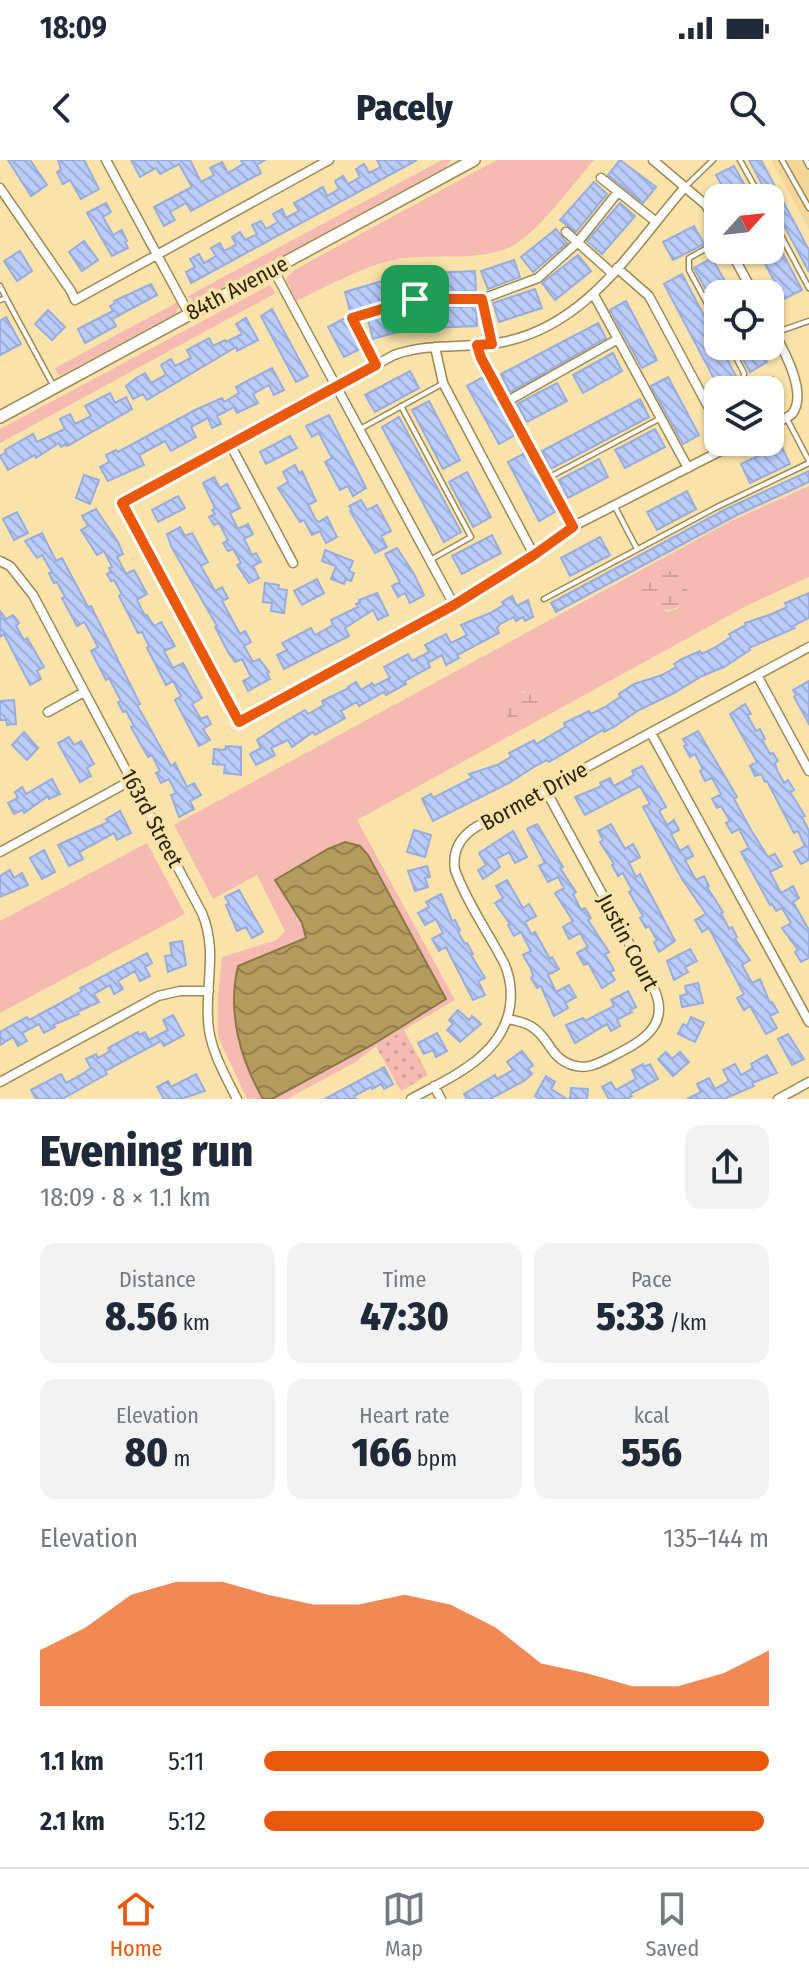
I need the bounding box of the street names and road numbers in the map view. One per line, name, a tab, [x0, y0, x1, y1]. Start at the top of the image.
street label: 84th Avenue	[181, 250, 293, 326]
street label: Bormet Drive	[476, 756, 592, 836]
street label: 163rd Street	[115, 764, 189, 872]
street label: Justin Court	[591, 889, 665, 995]

